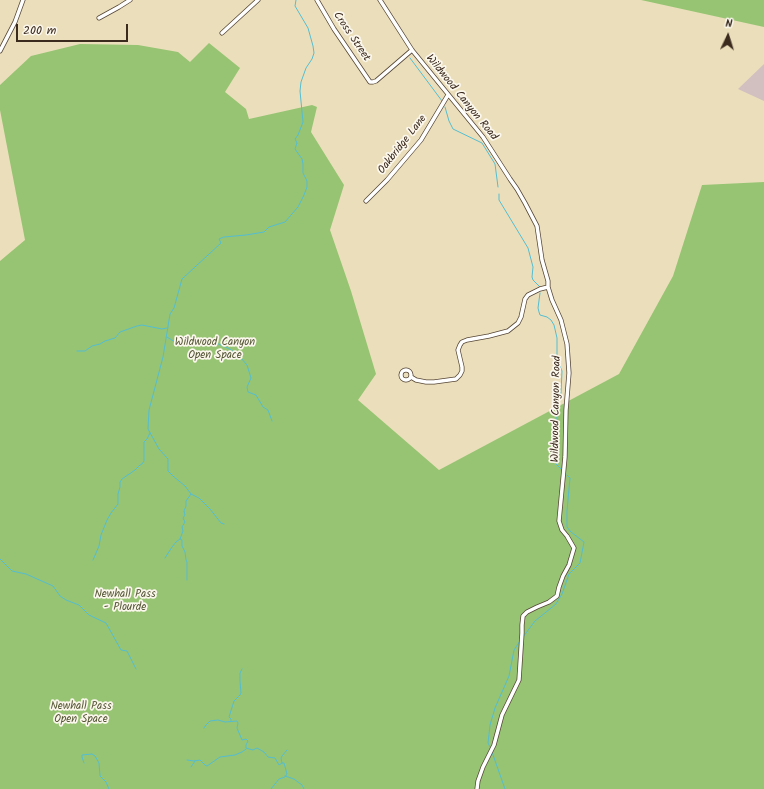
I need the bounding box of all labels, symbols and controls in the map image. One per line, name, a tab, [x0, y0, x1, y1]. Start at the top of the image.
street label: Cross Street	[330, 10, 372, 64]
text: N	[725, 15, 733, 33]
scale bar	[18, 16, 130, 42]
north arrow	[708, 16, 748, 56]
text: 200 m	[23, 21, 56, 40]
street label: Wildwood Canyon Road	[422, 52, 500, 144]
street label: Oakbridge Lane	[376, 113, 430, 177]
park label: Wildwood Canyon Open Space	[175, 336, 255, 362]
street label: Wildwood Canyon Road	[549, 356, 565, 462]
park label: Newhall Pass - Plourde	[94, 588, 156, 614]
park label: Newhall Pass Open Space	[50, 700, 112, 726]

